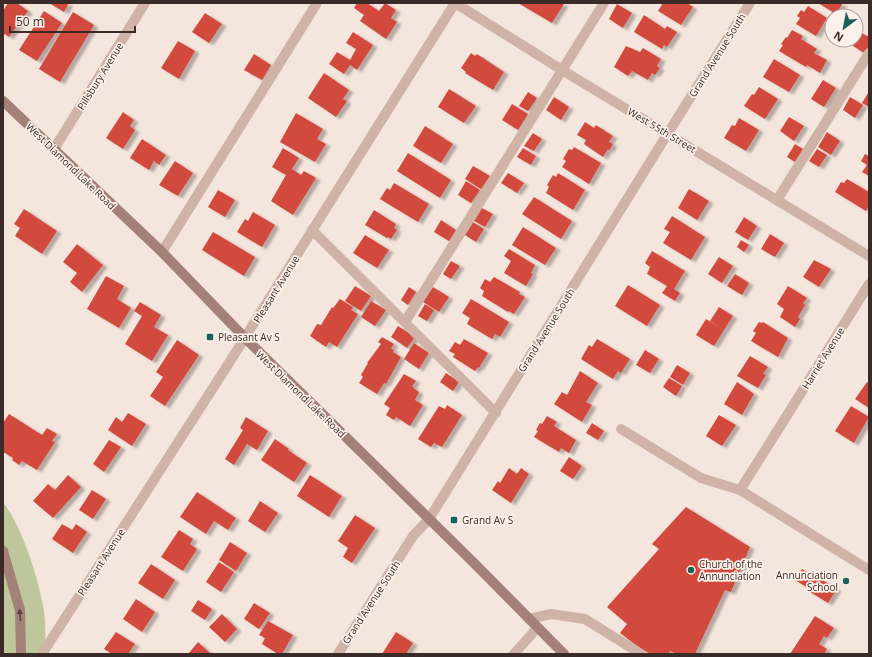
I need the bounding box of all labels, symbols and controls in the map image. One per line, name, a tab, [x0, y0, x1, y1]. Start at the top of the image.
scale bar	[10, 8, 135, 34]
north arrow	[824, 8, 864, 48]
street label: Grand Avenue South	[685, 10, 749, 100]
text: 50 m	[16, 13, 44, 30]
text: N	[831, 28, 846, 46]
street label: Pillsbury Avenue	[74, 39, 127, 112]
street label: West 55th Street	[625, 104, 699, 156]
street label: West Diamond Lake Road	[23, 120, 119, 212]
street label: Pleasant Avenue	[250, 252, 303, 325]
street label: Grand Avenue South	[514, 285, 578, 375]
street label: Harriet Avenue	[798, 324, 848, 391]
place label: Pleasant Av S	[218, 330, 280, 344]
marker: Pleasant Av S	[205, 332, 215, 342]
street label: West Diamond Lake Road	[253, 348, 349, 440]
place label: Grand Av S	[462, 513, 513, 527]
marker: Grand Av S	[449, 515, 459, 525]
street label: Pleasant Avenue	[74, 526, 128, 598]
place label: Church of the Annunciation	[699, 557, 763, 583]
street label: Grand Avenue South	[339, 558, 403, 646]
marker: Church of the Annunciation	[686, 565, 696, 575]
place label: Annunciation School	[776, 568, 838, 594]
marker: Annunciation School	[841, 576, 851, 586]
one-way arrow	[16, 609, 23, 621]

